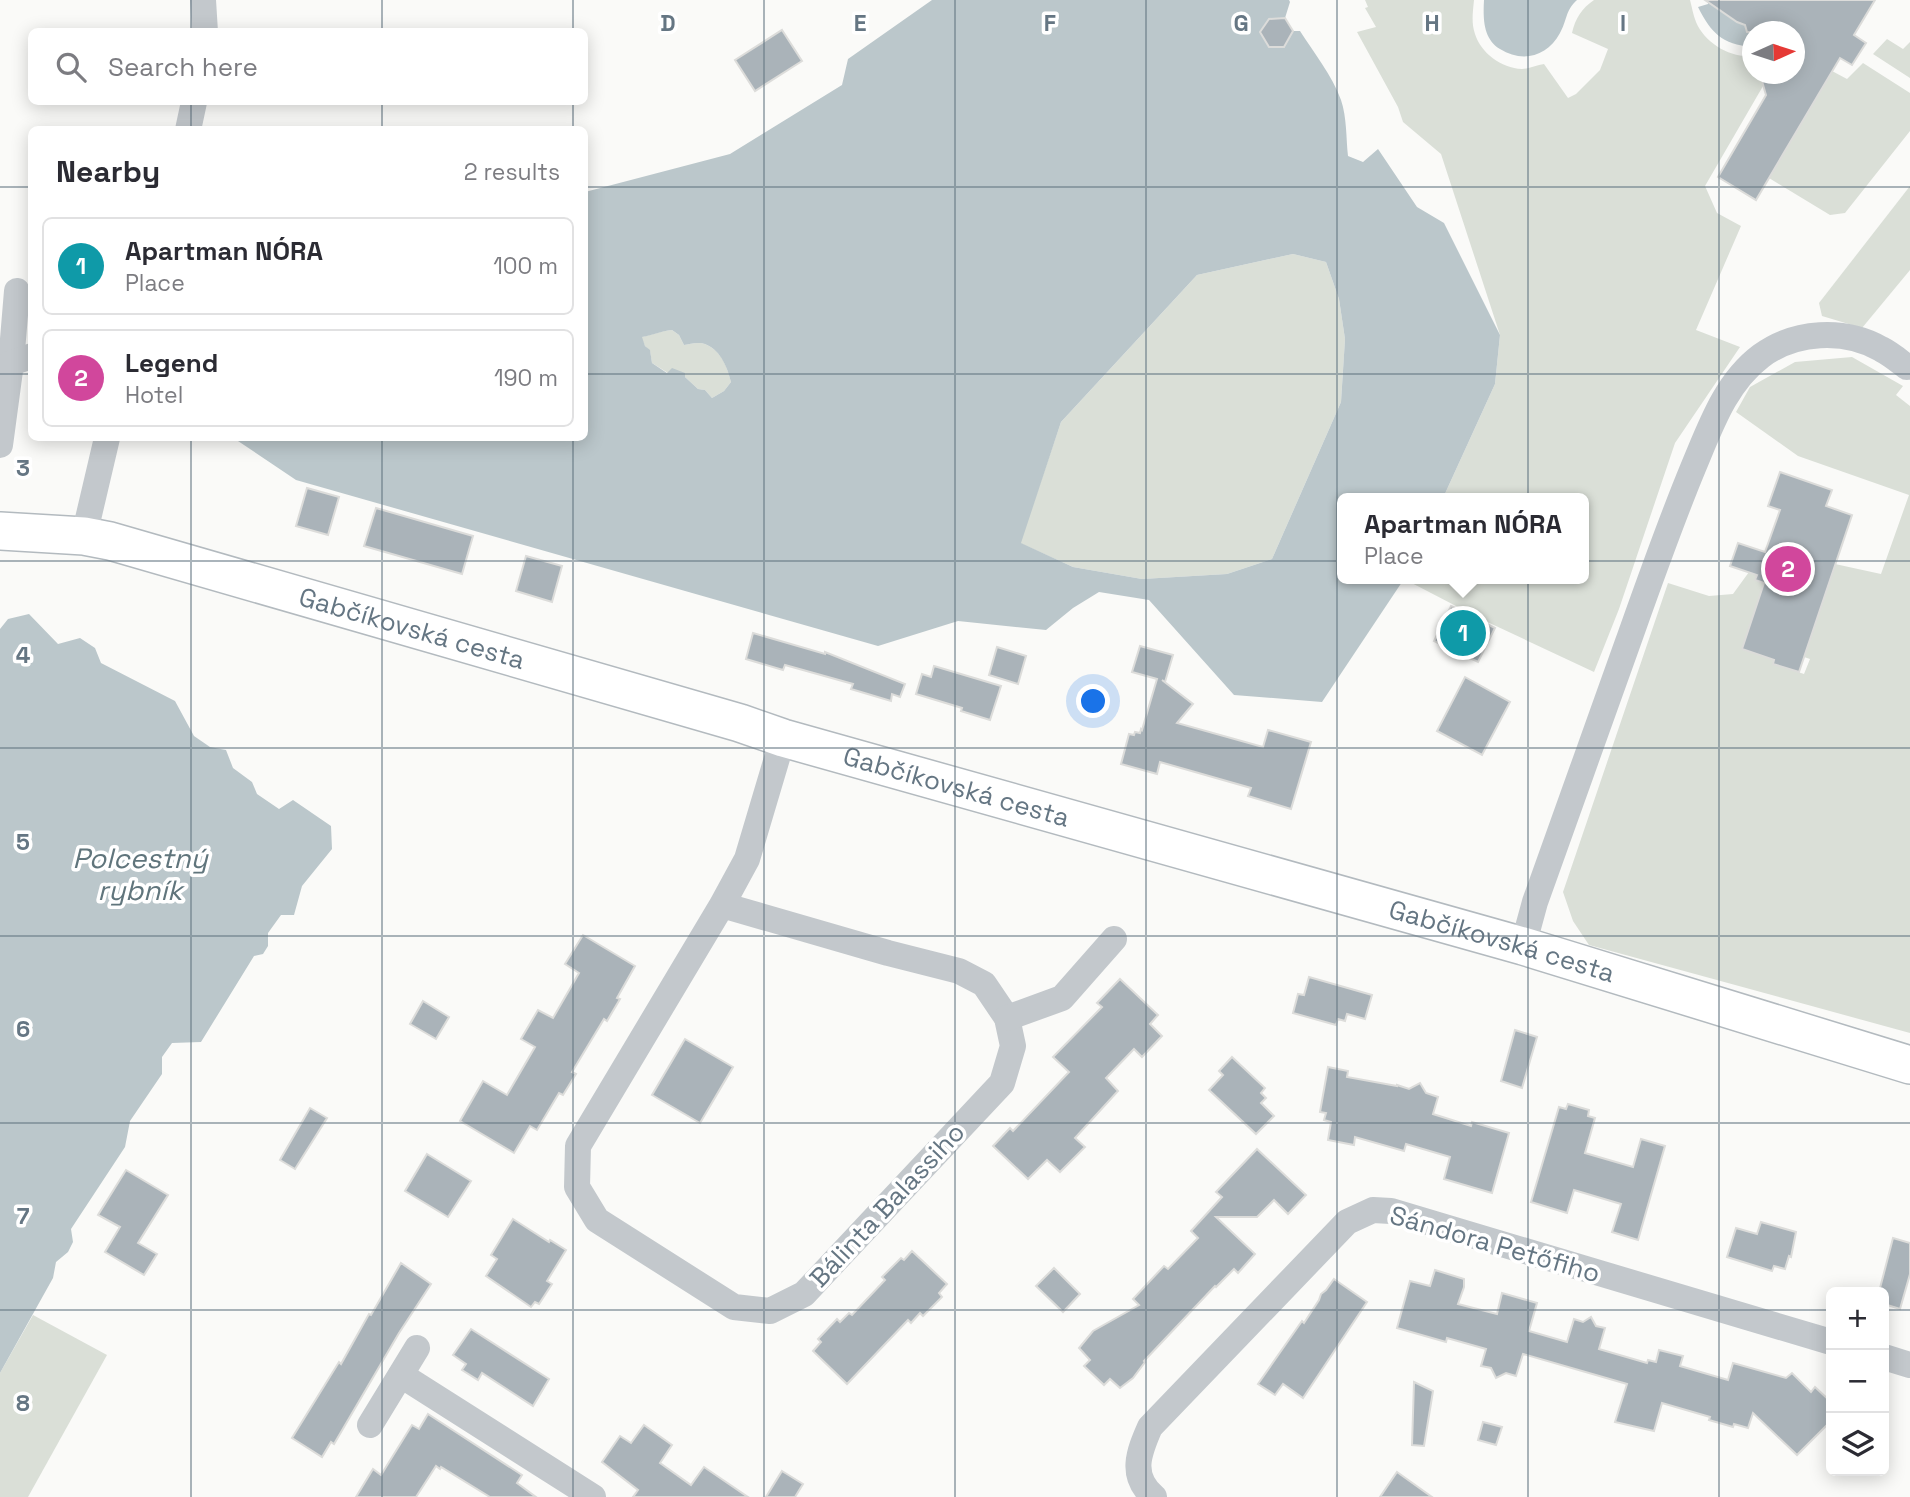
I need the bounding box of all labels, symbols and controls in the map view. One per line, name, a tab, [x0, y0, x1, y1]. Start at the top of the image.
text: D	[660, 8, 676, 38]
text: E	[854, 8, 866, 38]
text: F	[1044, 8, 1056, 38]
text: G	[1233, 8, 1249, 38]
text: H	[1424, 8, 1440, 38]
text: I	[1620, 8, 1626, 38]
north arrow	[1742, 21, 1805, 84]
search box	[28, 28, 588, 105]
icon: search	[52, 48, 90, 86]
text: Search here	[108, 50, 258, 84]
text: Nearby	[56, 152, 160, 191]
text: 2 results	[464, 157, 560, 187]
text: Apartman NÓRA	[125, 234, 323, 268]
text: 1	[76, 251, 86, 281]
text: 100 m	[493, 251, 558, 281]
text: Place	[125, 268, 185, 298]
text: Legend	[125, 346, 218, 380]
text: 2	[74, 363, 88, 393]
text: 190 m	[494, 363, 558, 393]
text: Hotel	[125, 380, 183, 410]
text: 3	[16, 453, 30, 483]
popup	[1337, 493, 1589, 584]
text: Apartman NÓRA	[1364, 507, 1562, 541]
text: Place	[1364, 541, 1424, 571]
pin: 2	[1765, 543, 1811, 595]
street label: Gabčíkovská cesta	[295, 580, 529, 677]
pin: 1	[1440, 607, 1486, 659]
text: 4	[16, 640, 31, 670]
your location	[1076, 684, 1110, 718]
street label: Gabčíkovská cesta	[839, 739, 1073, 835]
text: 5	[16, 827, 30, 857]
water label: Polcestný rybník	[72, 840, 209, 908]
street label: Gabčíkovská cesta	[1385, 892, 1619, 990]
text: 6	[16, 1014, 30, 1044]
street label: Bálinta Balassiho	[802, 1115, 972, 1295]
street label: Sándora Petőfiho	[1386, 1198, 1604, 1290]
text: 7	[17, 1201, 30, 1231]
map controls	[1826, 1287, 1889, 1476]
button: +	[1826, 1287, 1889, 1350]
button: −	[1826, 1350, 1889, 1413]
text: 8	[16, 1388, 30, 1418]
button: layers	[1826, 1413, 1889, 1476]

